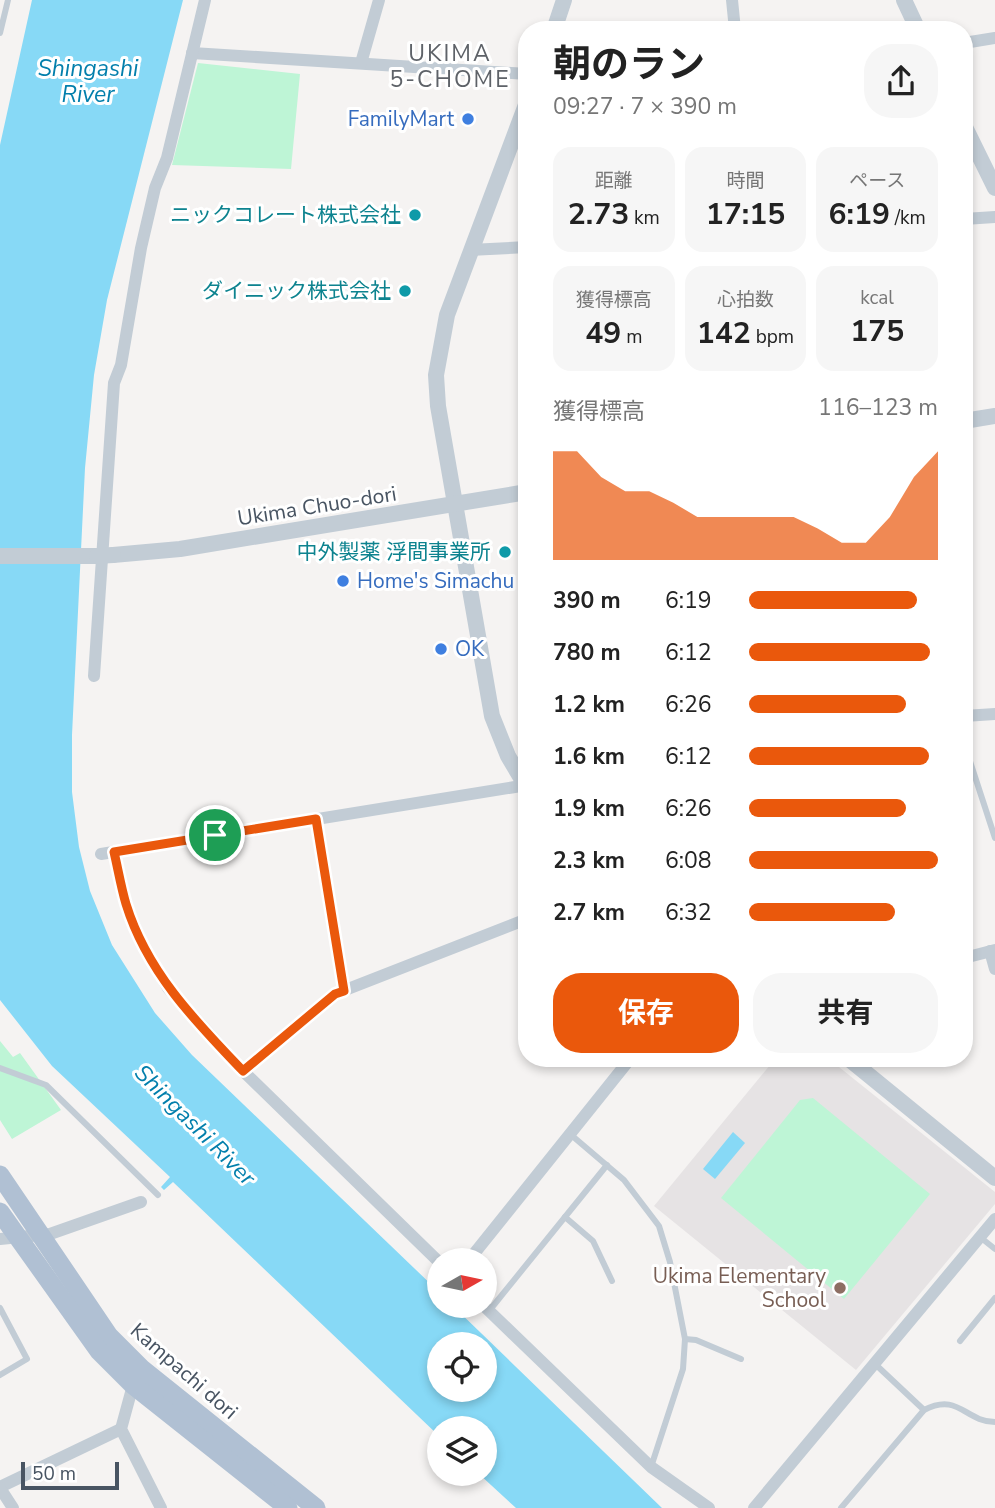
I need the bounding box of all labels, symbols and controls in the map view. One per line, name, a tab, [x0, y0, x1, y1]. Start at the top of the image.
district label: UKIMA 5-CHOME	[389, 38, 511, 95]
text: 朝のラン	[553, 39, 705, 90]
button: share	[864, 44, 938, 118]
water label: Shingashi River	[38, 53, 139, 110]
text: 09:27 · 7 × 390 m	[553, 91, 737, 122]
place label: FamilyMart	[348, 105, 455, 133]
marker: FamilyMart	[460, 111, 476, 127]
text: 距離	[595, 168, 633, 194]
text: 時間	[726, 168, 765, 194]
text: ペース	[849, 168, 905, 194]
text: 2.73	[568, 194, 629, 235]
text: 17:15	[706, 194, 785, 235]
text: 6:19	[828, 194, 890, 235]
place label: ニックコレート株式会社	[170, 201, 401, 229]
text: km	[629, 205, 660, 231]
text: /km	[890, 205, 926, 231]
marker: ニックコレート株式会社	[407, 207, 423, 223]
place label: ダイニック株式会社	[202, 277, 391, 305]
marker: ダイニック株式会社	[397, 283, 413, 299]
text: kcal	[860, 285, 894, 311]
text: 獲得標高	[576, 287, 652, 313]
text: 心拍数	[717, 287, 774, 313]
text: 175	[850, 311, 904, 352]
text: 49	[585, 313, 621, 354]
text: 142	[697, 313, 751, 354]
text: m	[621, 324, 642, 350]
text: bpm	[751, 324, 794, 350]
text: 116–123 m	[818, 392, 938, 423]
text: 獲得標高	[553, 396, 645, 427]
street label: Ukima Chuo-dori	[236, 480, 398, 532]
place label: 中外製薬 浮間事業所	[297, 538, 491, 566]
marker: 中外製薬 浮間事業所	[497, 544, 513, 560]
place label: Home's Simachu	[357, 567, 514, 595]
marker: Home's Simachu	[335, 573, 351, 589]
text: 390 m	[553, 585, 621, 616]
text: 6:19	[665, 585, 712, 616]
place label: OK	[455, 635, 485, 663]
text: 780 m	[553, 637, 621, 668]
text: 6:12	[665, 637, 712, 668]
marker: OK	[433, 641, 449, 657]
text: 1.2 km	[553, 689, 625, 720]
text: 6:26	[665, 689, 712, 720]
text: 1.6 km	[553, 741, 625, 772]
text: 6:12	[665, 741, 712, 772]
text: 1.9 km	[553, 793, 625, 824]
text: 6:26	[665, 793, 712, 824]
pin	[185, 805, 245, 865]
icon: arrive	[196, 816, 234, 854]
text: 2.3 km	[553, 845, 625, 876]
text: 6:08	[665, 845, 712, 876]
text: 2.7 km	[553, 897, 625, 928]
text: 6:32	[665, 897, 712, 928]
button: 保存	[553, 973, 739, 1053]
button: 共有	[753, 973, 938, 1053]
water label: Shingashi River	[128, 1058, 263, 1193]
north arrow	[427, 1248, 497, 1318]
map controls	[427, 1248, 497, 1486]
place label: Ukima Elementary School	[653, 1262, 827, 1314]
marker: Ukima Elementary School	[832, 1280, 848, 1296]
street label: Kampachi dori	[124, 1317, 244, 1425]
button: locate	[427, 1332, 497, 1402]
button: layers	[427, 1416, 497, 1486]
scale bar	[21, 1459, 119, 1491]
text: 50 m	[32, 1461, 76, 1487]

